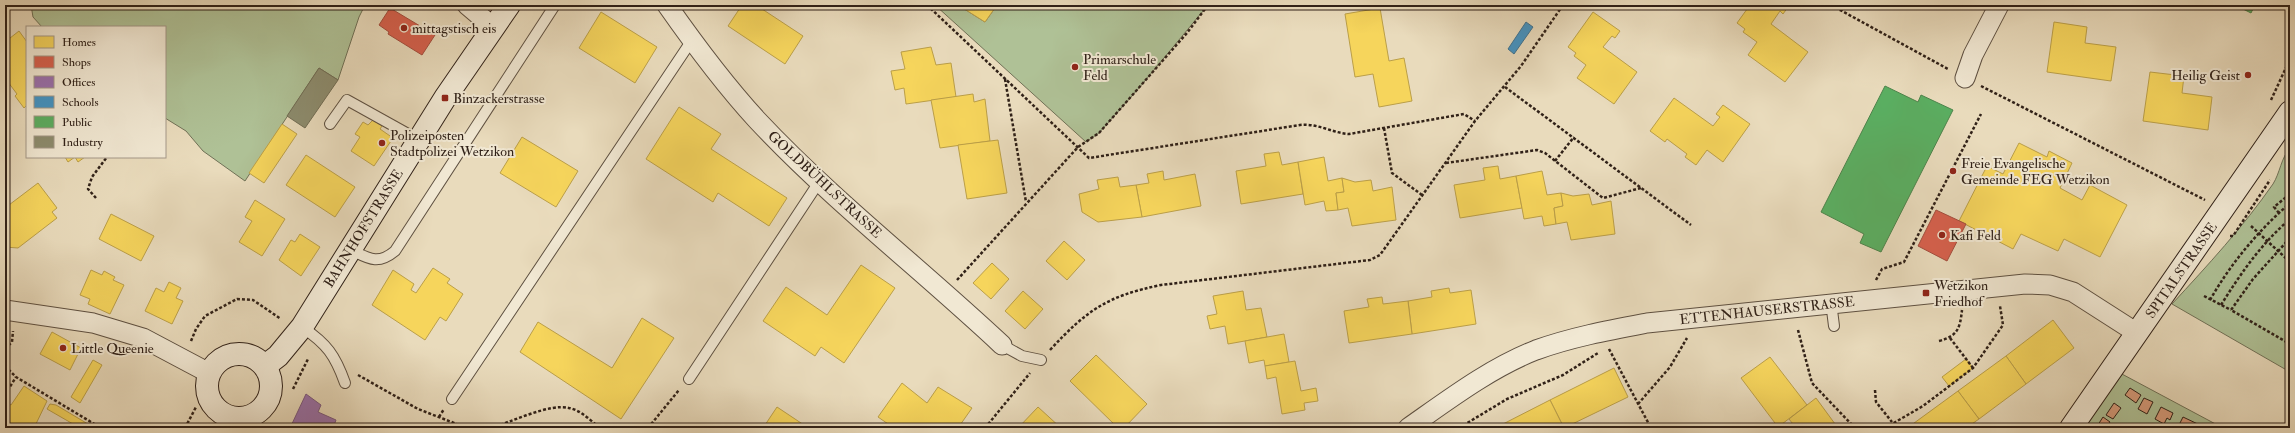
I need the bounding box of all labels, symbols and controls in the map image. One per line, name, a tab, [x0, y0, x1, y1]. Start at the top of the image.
place label: mittagstisch eis	[412, 20, 497, 37]
marker: mittagstisch eis	[399, 23, 409, 33]
legend	[26, 26, 166, 158]
text: Homes	[62, 35, 96, 50]
place label: Primarschule Feld	[1083, 51, 1156, 84]
text: Shops	[62, 55, 91, 70]
marker: Primarschule Feld	[1070, 62, 1080, 72]
place label: Heilig Geist	[2171, 67, 2240, 84]
marker: Heilig Geist	[2243, 70, 2253, 80]
text: Offices	[62, 75, 95, 90]
place label: Binzackerstrasse	[453, 90, 545, 107]
marker: Binzackerstrasse	[440, 93, 450, 103]
text: Schools	[62, 95, 99, 110]
text: Public	[62, 115, 92, 130]
place label: Polizeiposten Stadtpolizei Wetzikon	[390, 127, 514, 161]
street label: GOLDBÜHLSTRASSE	[764, 127, 885, 242]
text: Industry	[62, 135, 104, 150]
marker: Polizeiposten Stadtpolizei Wetzikon	[377, 138, 387, 148]
place label: Freie Evangelische Gemeinde FEG Wetzikon	[1961, 155, 2110, 188]
street label: BAHNHOFSTRASSE	[320, 166, 407, 291]
marker: Freie Evangelische Gemeinde FEG Wetzikon	[1948, 166, 1958, 176]
street label: SPITALSTRASSE	[2142, 219, 2221, 322]
place label: Kafi Feld	[1950, 227, 2001, 244]
marker: Kafi Feld	[1937, 230, 1947, 240]
place label: Wetzikon Friedhof	[1933, 277, 1988, 310]
marker: Wetzikon Friedhof	[1921, 288, 1931, 298]
street label: ETTENHAUSERSTRASSE	[1679, 293, 1856, 328]
place label: Little Queenie	[71, 340, 154, 357]
marker: Little Queenie	[58, 343, 68, 353]

